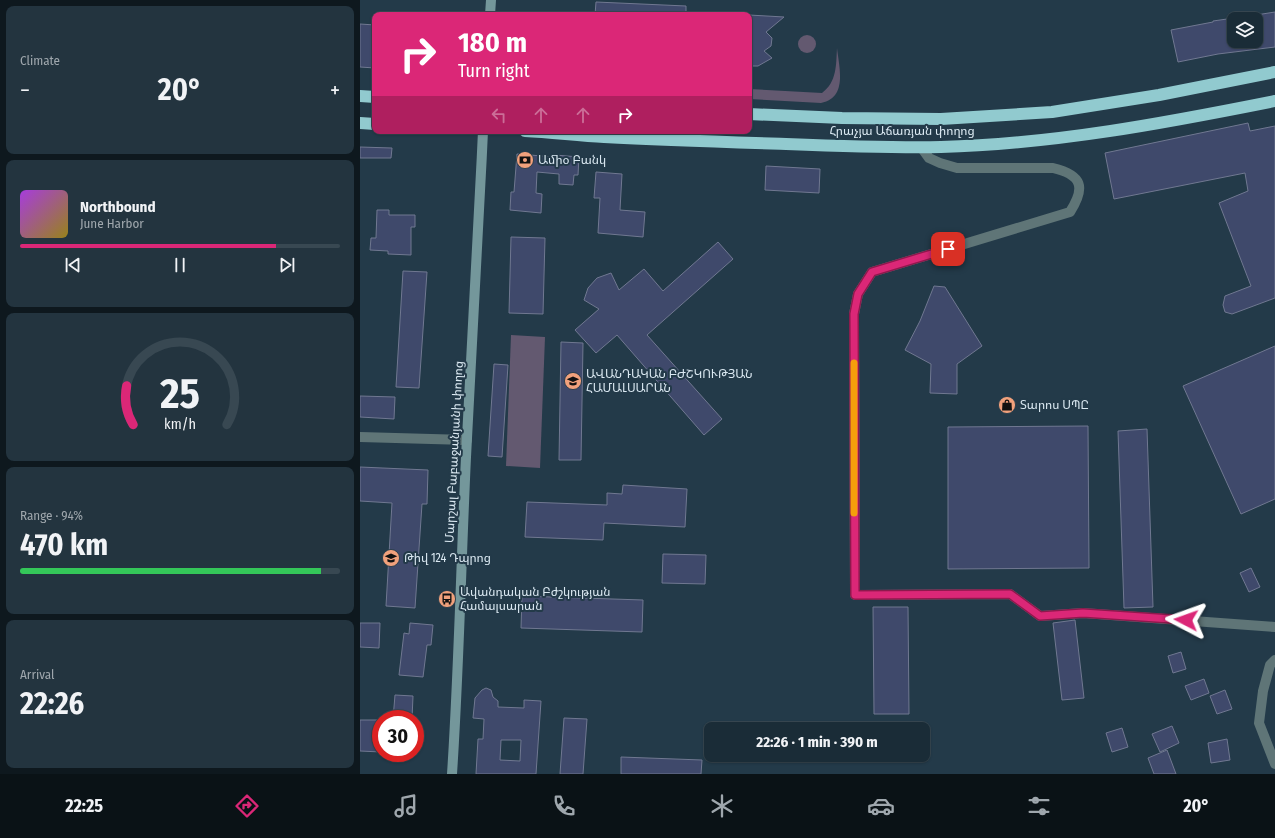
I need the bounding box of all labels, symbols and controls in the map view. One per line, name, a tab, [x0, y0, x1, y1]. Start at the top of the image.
map controls	[1227, 12, 1263, 48]
button: layers	[1227, 12, 1263, 48]
text: 180 m	[458, 26, 527, 59]
icon: right	[392, 28, 444, 80]
text: Climate	[20, 53, 60, 68]
text: Turn right	[458, 60, 530, 82]
text: 20°	[158, 72, 202, 108]
text: −	[20, 77, 30, 104]
text: +	[330, 77, 340, 104]
icon: left	[488, 104, 510, 126]
icon: ahead	[530, 104, 552, 126]
icon: ahead	[572, 104, 594, 126]
icon: right	[614, 104, 636, 126]
street label: Հրաչյա Աճառյան փողոց	[829, 124, 975, 138]
bank icon: Ամիօ Բանկ	[515, 150, 535, 170]
place label: Ամիօ Բանկ	[538, 153, 606, 167]
text: Northbound	[80, 198, 156, 216]
text: June Harbor	[80, 216, 144, 231]
pin	[931, 232, 965, 266]
icon: arrive	[937, 238, 959, 260]
icon: previous	[62, 254, 84, 276]
icon: pause	[169, 254, 191, 276]
icon: next	[276, 254, 298, 276]
street label: Մարշալ Բաբաջանյանի փողոց	[442, 361, 466, 543]
place label: ԱՎԱՆԴԱԿԱՆ ԲԺՇԿՈՒԹՅԱՆ ՀԱՄԱԼՍԱՐԱՆ	[586, 367, 752, 395]
text: 25	[159, 369, 200, 419]
school or university icon: ԱՎԱՆԴԱԿԱՆ ԲԺՇԿՈՒԹՅԱՆ ՀԱՄԱԼՍԱՐԱՆ	[563, 371, 583, 391]
shop icon: Տարոս ՍՊԸ	[997, 395, 1017, 415]
place label: Տարոս ՍՊԸ	[1020, 398, 1089, 412]
text: km/h	[164, 416, 196, 433]
text: Range · 94%	[20, 508, 83, 523]
text: 470 km	[20, 527, 108, 563]
school or university icon: Թիվ 124 Դպրոց	[381, 548, 401, 568]
place label: Թիվ 124 Դպրոց	[404, 551, 491, 565]
place label: Ավանդական Բժշկության Համալսարան	[460, 585, 610, 613]
bus stop icon: Ավանդական Բժշկության Համալսարան	[437, 589, 457, 609]
position arrow	[1165, 599, 1207, 641]
text: Arrival	[20, 667, 54, 682]
text: 22:26	[20, 686, 84, 722]
speed limit sign: 30	[372, 710, 424, 762]
text: 22:26 · 1 min · 390 m	[756, 733, 878, 751]
icon: directions	[233, 792, 261, 820]
icon: music	[392, 792, 420, 820]
icon: phone	[550, 792, 578, 820]
icon: climate	[708, 792, 736, 820]
icon: car	[867, 792, 895, 820]
icon: filters	[1025, 792, 1053, 820]
text: 22:25	[65, 795, 103, 817]
text: 20°	[1183, 795, 1210, 817]

